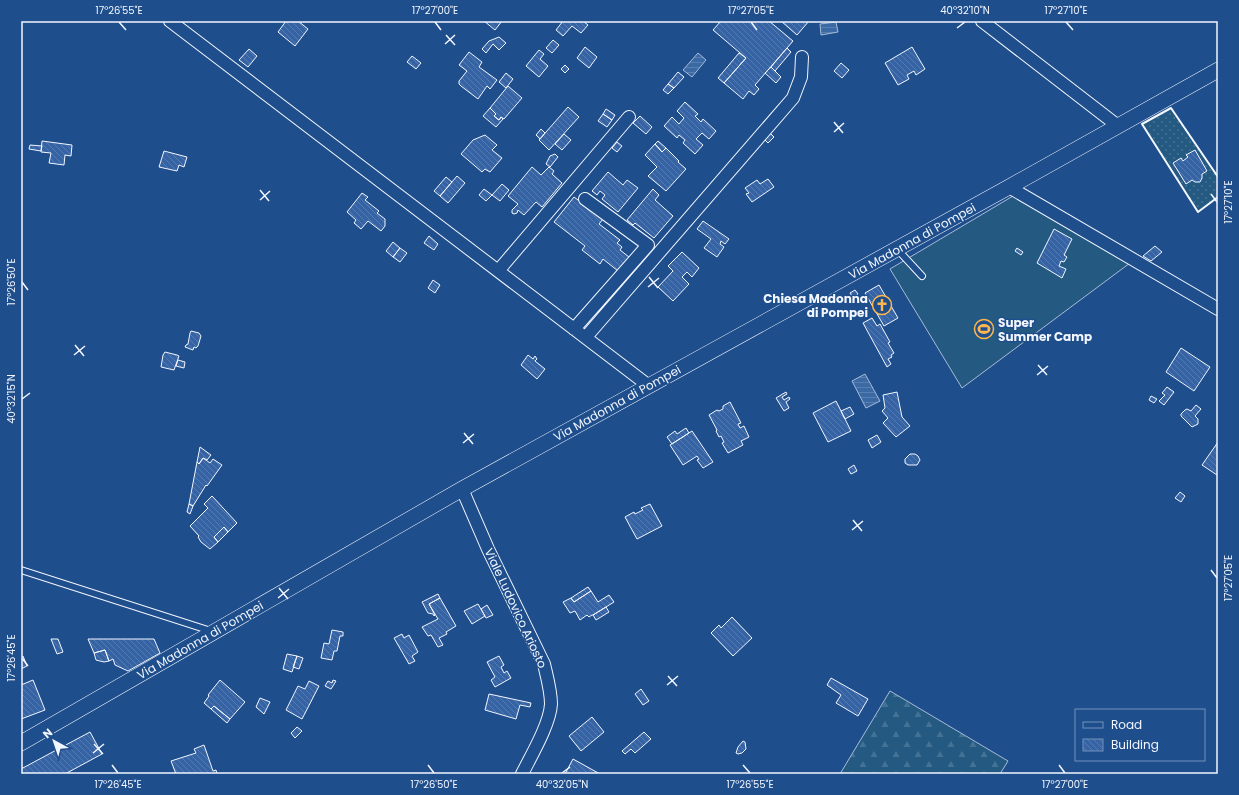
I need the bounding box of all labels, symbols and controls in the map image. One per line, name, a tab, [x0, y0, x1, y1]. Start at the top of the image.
text: 17°26'55"E	[95, 3, 143, 18]
text: 17°27'00"E	[412, 3, 458, 18]
text: 17°27'05"E	[728, 3, 774, 18]
text: 40°32'10"N	[940, 3, 990, 18]
text: 17°27'10"E	[1044, 3, 1088, 18]
text: 17°27'10"E	[1221, 180, 1236, 224]
street label: Via Madonna di Pompei	[845, 199, 979, 283]
text: 17°26'50"E	[4, 258, 19, 306]
place label: Chiesa Madonna di Pompei	[763, 290, 868, 321]
church icon: Chiesa Madonna di Pompei	[871, 294, 893, 316]
place label: Super Summer Camp	[998, 314, 1092, 345]
sports icon: Super Summer Camp	[973, 318, 995, 340]
street label: Via Madonna di Pompei	[550, 361, 684, 445]
text: 40°32'15"N	[4, 374, 19, 424]
street label: Viale Ludovico Ariosto	[481, 545, 551, 671]
text: 17°27'05"E	[1221, 555, 1236, 601]
street label: Via Madonna di Pompei	[134, 597, 266, 683]
text: 17°26'45"E	[4, 634, 19, 682]
legend	[1075, 709, 1205, 761]
text: Road	[1111, 716, 1142, 733]
north arrow	[34, 721, 74, 761]
text: N	[39, 725, 56, 742]
text: Building	[1111, 736, 1159, 753]
text: 17°26'45"E	[94, 777, 142, 792]
text: 17°26'50"E	[410, 777, 458, 792]
text: 40°32'05"N	[536, 777, 588, 792]
text: 17°26'55"E	[726, 777, 774, 792]
text: 17°27'00"E	[1042, 777, 1088, 792]

